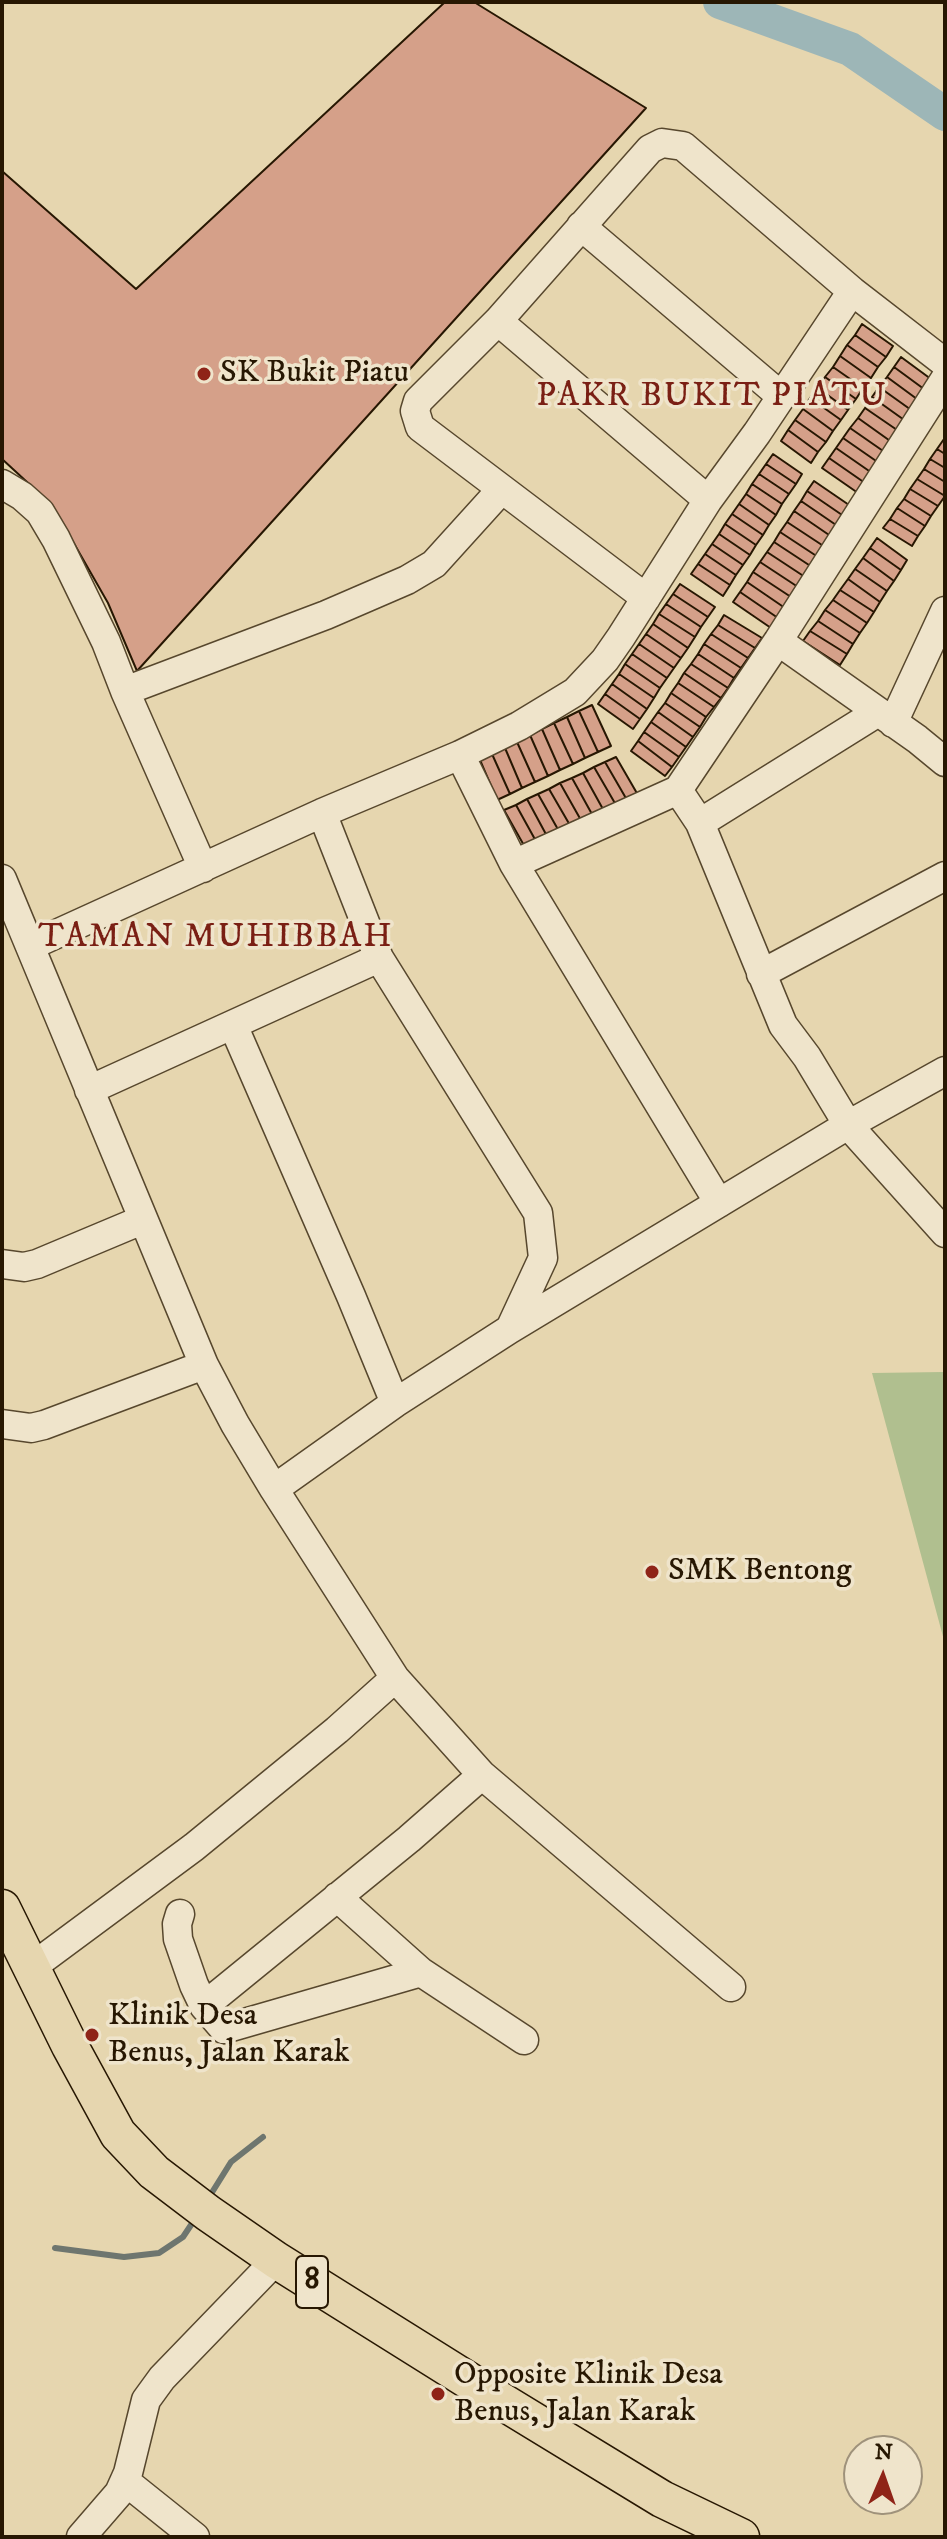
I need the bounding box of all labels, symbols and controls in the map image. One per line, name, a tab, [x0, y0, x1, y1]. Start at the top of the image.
place label: SK Bukit Piatu	[220, 355, 409, 393]
marker: SK Bukit Piatu	[195, 365, 213, 383]
district label: PAKR BUKIT PIATU	[536, 378, 888, 418]
district label: TAMAN MUHIBBAH	[38, 919, 394, 959]
place label: SMK Bentong	[668, 1553, 852, 1591]
marker: SMK Bentong	[643, 1563, 661, 1581]
place label: Klinik Desa Benus, Jalan Karak	[108, 1998, 350, 2073]
marker: Klinik Desa Benus, Jalan Karak	[83, 2026, 101, 2044]
road number: 8	[296, 2256, 328, 2308]
place label: Opposite Klinik Desa Benus, Jalan Karak	[454, 2357, 723, 2432]
marker: Opposite Klinik Desa Benus, Jalan Karak	[429, 2385, 447, 2403]
north arrow	[843, 2435, 923, 2515]
text: N	[874, 2439, 893, 2466]

